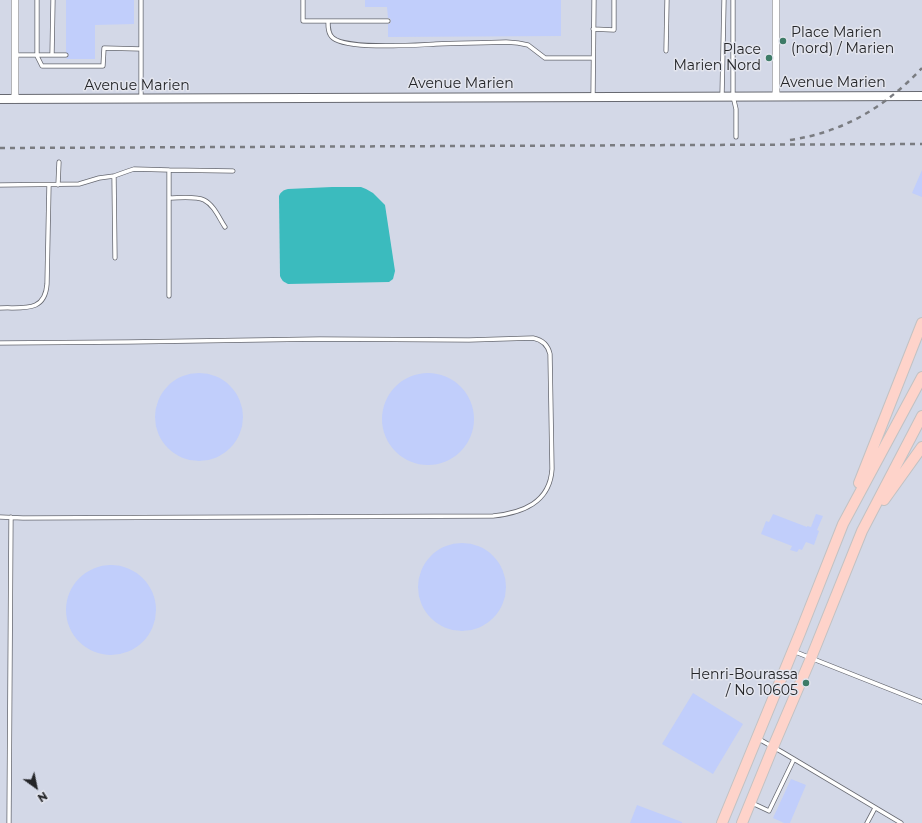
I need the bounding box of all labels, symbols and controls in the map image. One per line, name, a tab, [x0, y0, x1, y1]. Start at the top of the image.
place label: Place Marien (nord) / Marien	[791, 25, 894, 58]
marker: Place Marien (nord) / Marien	[778, 36, 788, 46]
place label: Place Marien Nord	[673, 42, 761, 74]
marker: Place Marien Nord	[764, 53, 774, 63]
street label: Avenue Marien	[780, 75, 886, 91]
street label: Avenue Marien	[408, 76, 514, 92]
street label: Avenue Marien	[84, 78, 190, 94]
place label: Henri-Bourassa / No 10605	[690, 667, 798, 700]
marker: Henri-Bourassa / No 10605	[801, 678, 811, 688]
north arrow	[16, 767, 56, 807]
text: N	[35, 789, 50, 805]

